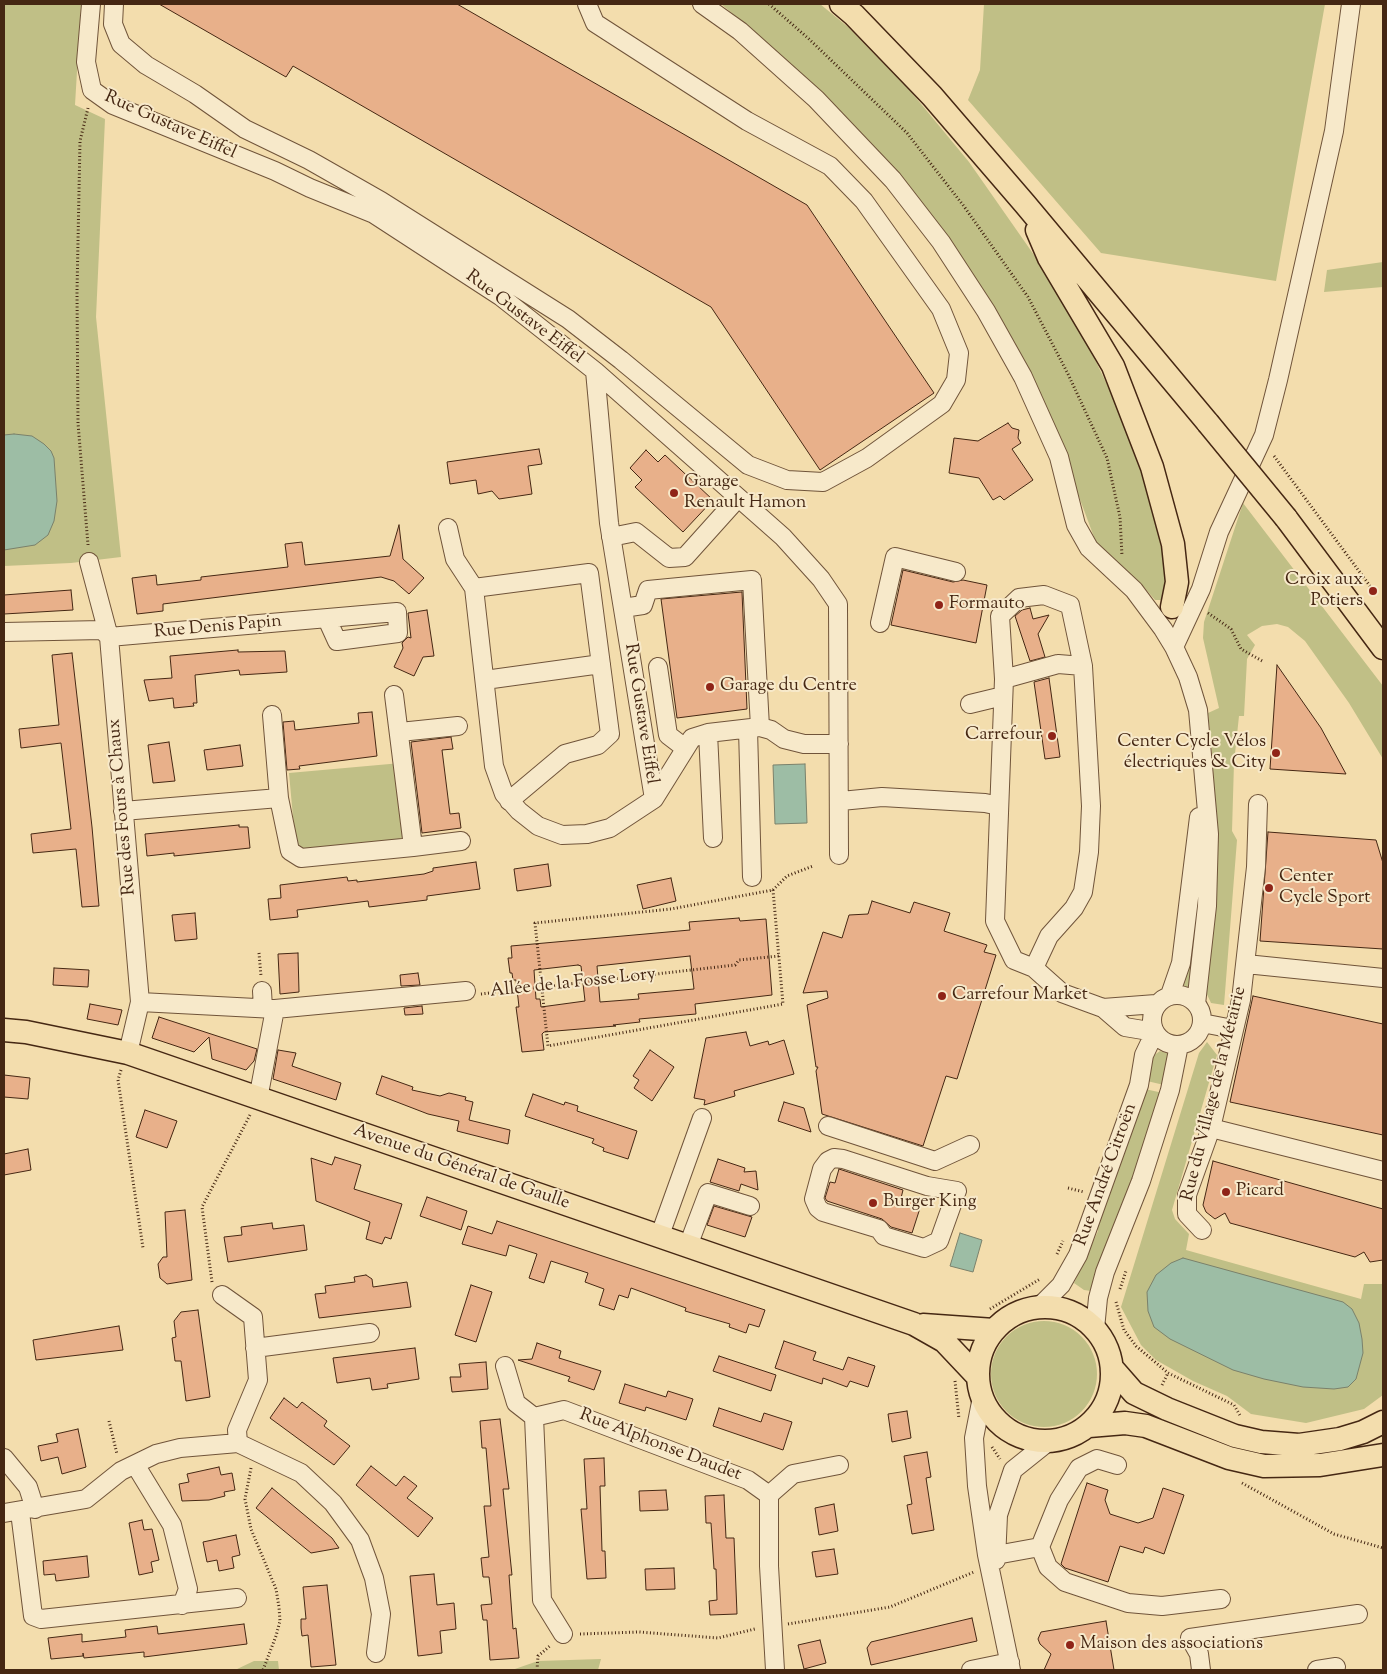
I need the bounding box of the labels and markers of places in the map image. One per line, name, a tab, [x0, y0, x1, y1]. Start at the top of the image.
place label: Garage Renault Hamon	[684, 472, 806, 514]
marker: Garage Renault Hamon	[668, 487, 680, 499]
place label: Croix aux Potiers	[1285, 570, 1363, 612]
marker: Croix aux Potiers	[1367, 585, 1379, 597]
place label: Formauto	[949, 594, 1025, 616]
marker: Formauto	[933, 599, 945, 611]
place label: Garage du Centre	[720, 676, 857, 698]
marker: Garage du Centre	[704, 681, 716, 693]
place label: Carrefour	[965, 725, 1042, 747]
marker: Carrefour	[1046, 730, 1058, 742]
place label: Center Cycle Vélos électriques & City	[1117, 732, 1266, 774]
marker: Center Cycle Vélos électriques & City	[1270, 747, 1282, 759]
place label: Center Cycle Sport	[1279, 867, 1370, 910]
marker: Center Cycle Sport	[1263, 882, 1275, 894]
place label: Carrefour Market	[952, 985, 1088, 1007]
marker: Carrefour Market	[936, 990, 948, 1002]
place label: Picard	[1236, 1181, 1284, 1203]
marker: Picard	[1220, 1186, 1232, 1198]
place label: Burger King	[883, 1192, 977, 1214]
marker: Burger King	[867, 1197, 879, 1209]
place label: Maison des associations	[1080, 1634, 1263, 1656]
marker: Maison des associations	[1064, 1639, 1076, 1651]

